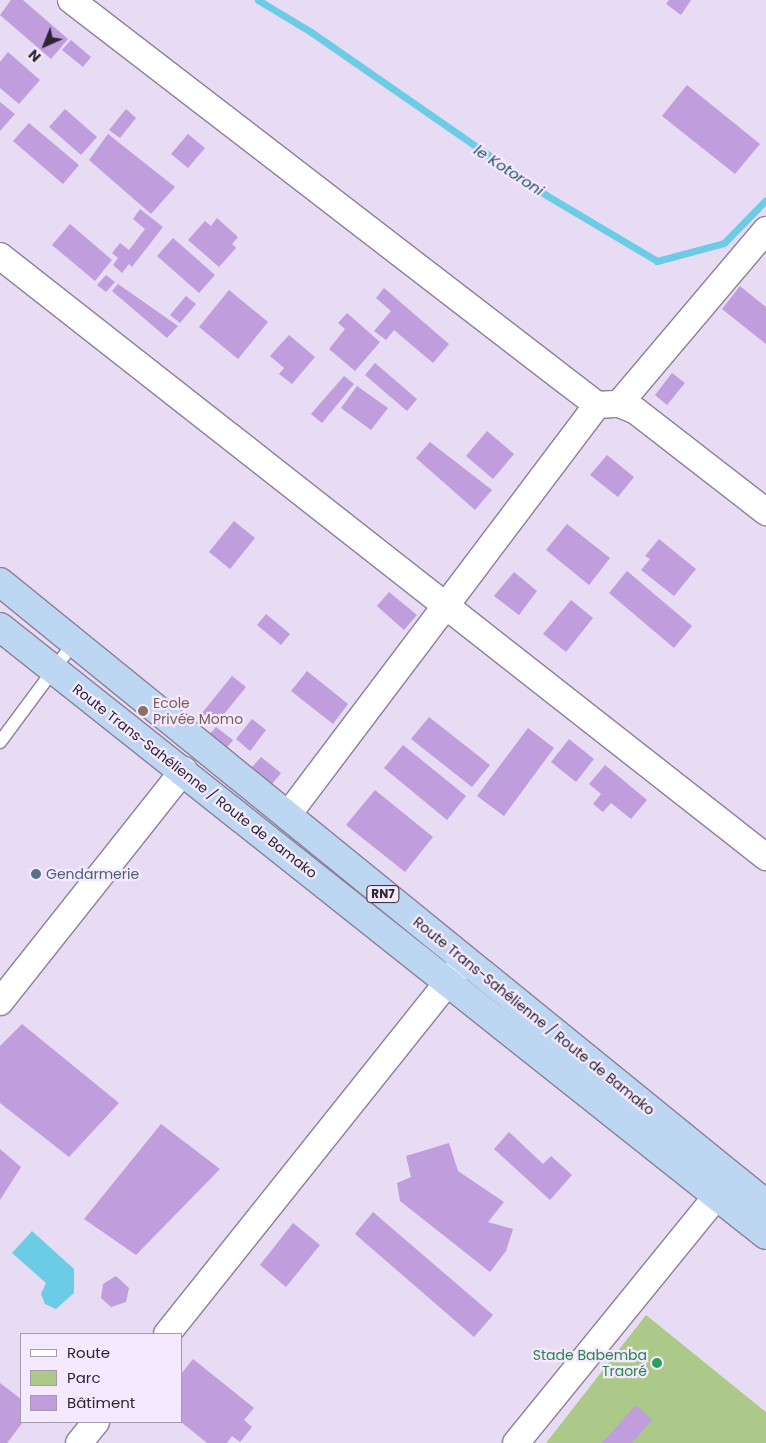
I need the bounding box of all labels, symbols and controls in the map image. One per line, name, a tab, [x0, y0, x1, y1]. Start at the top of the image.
north arrow	[20, 20, 70, 70]
text: N	[24, 45, 45, 67]
water label: le Kotoroni	[471, 141, 547, 199]
street label: Route Trans-Sahélienne / Route de Bamako	[69, 680, 321, 882]
place label: Ecole Privée Momo	[153, 695, 243, 728]
marker: Ecole Privée Momo	[137, 705, 149, 717]
place label: Gendarmerie	[46, 866, 139, 882]
marker: Gendarmerie	[30, 868, 42, 880]
road number: RN7	[366, 884, 400, 904]
street label: Route Trans-Sahélienne / Route de Bamako	[410, 913, 658, 1119]
legend	[20, 1333, 182, 1423]
text: Route	[67, 1342, 110, 1363]
place label: Stade Babemba Traoré	[533, 1347, 647, 1380]
marker: Stade Babemba Traoré	[651, 1357, 663, 1369]
text: Parc	[67, 1367, 101, 1388]
text: Bâtiment	[67, 1392, 135, 1413]

